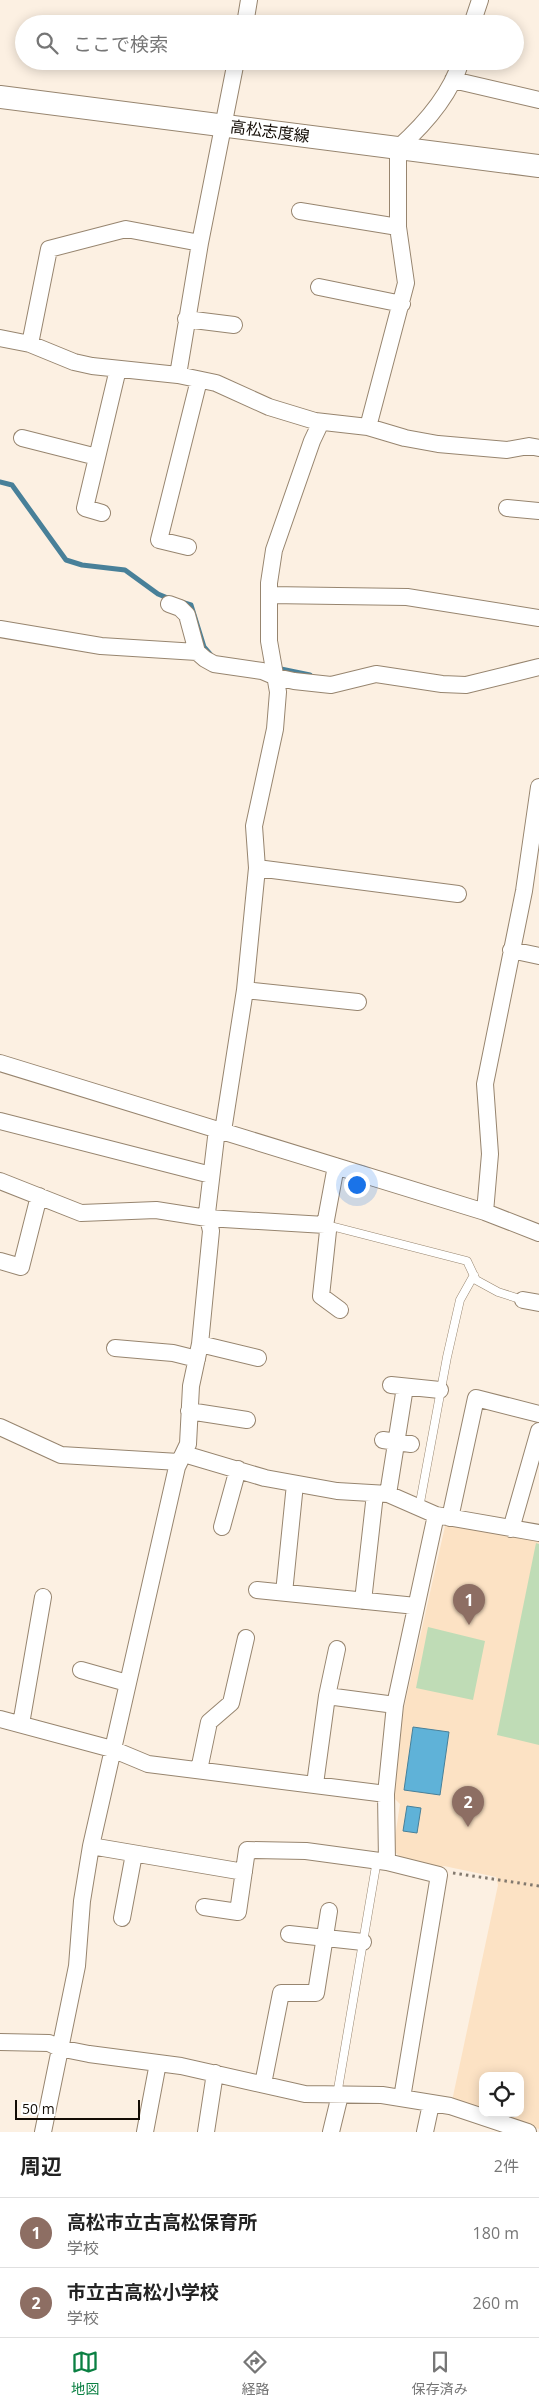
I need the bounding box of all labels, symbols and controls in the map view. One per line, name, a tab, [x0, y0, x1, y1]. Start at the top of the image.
search box	[15, 15, 524, 70]
icon: search	[33, 29, 61, 57]
text: ここで検索	[73, 31, 168, 57]
street label: 高松志度線	[229, 115, 311, 147]
your location	[344, 1172, 370, 1198]
pin: 1	[453, 1584, 485, 1625]
pin: 2	[452, 1786, 484, 1827]
map controls	[479, 2072, 524, 2117]
button: locate	[479, 2072, 524, 2117]
scale bar	[15, 2097, 140, 2120]
text: 50 m	[22, 2099, 55, 2118]
text: 周辺	[20, 2152, 62, 2180]
text: 2件	[494, 2155, 519, 2177]
text: 高松市立古高松保育所	[67, 2209, 257, 2235]
text: 1	[31, 2222, 41, 2244]
text: 180 m	[473, 2222, 519, 2244]
text: 学校	[67, 2237, 99, 2259]
text: 市立古高松小学校	[67, 2279, 219, 2305]
text: 2	[31, 2292, 41, 2314]
text: 260 m	[473, 2292, 519, 2314]
text: 学校	[67, 2307, 99, 2329]
tab: 地図	[71, 2348, 99, 2398]
tab: 経路	[241, 2348, 269, 2398]
tab: 保存済み	[412, 2348, 468, 2398]

